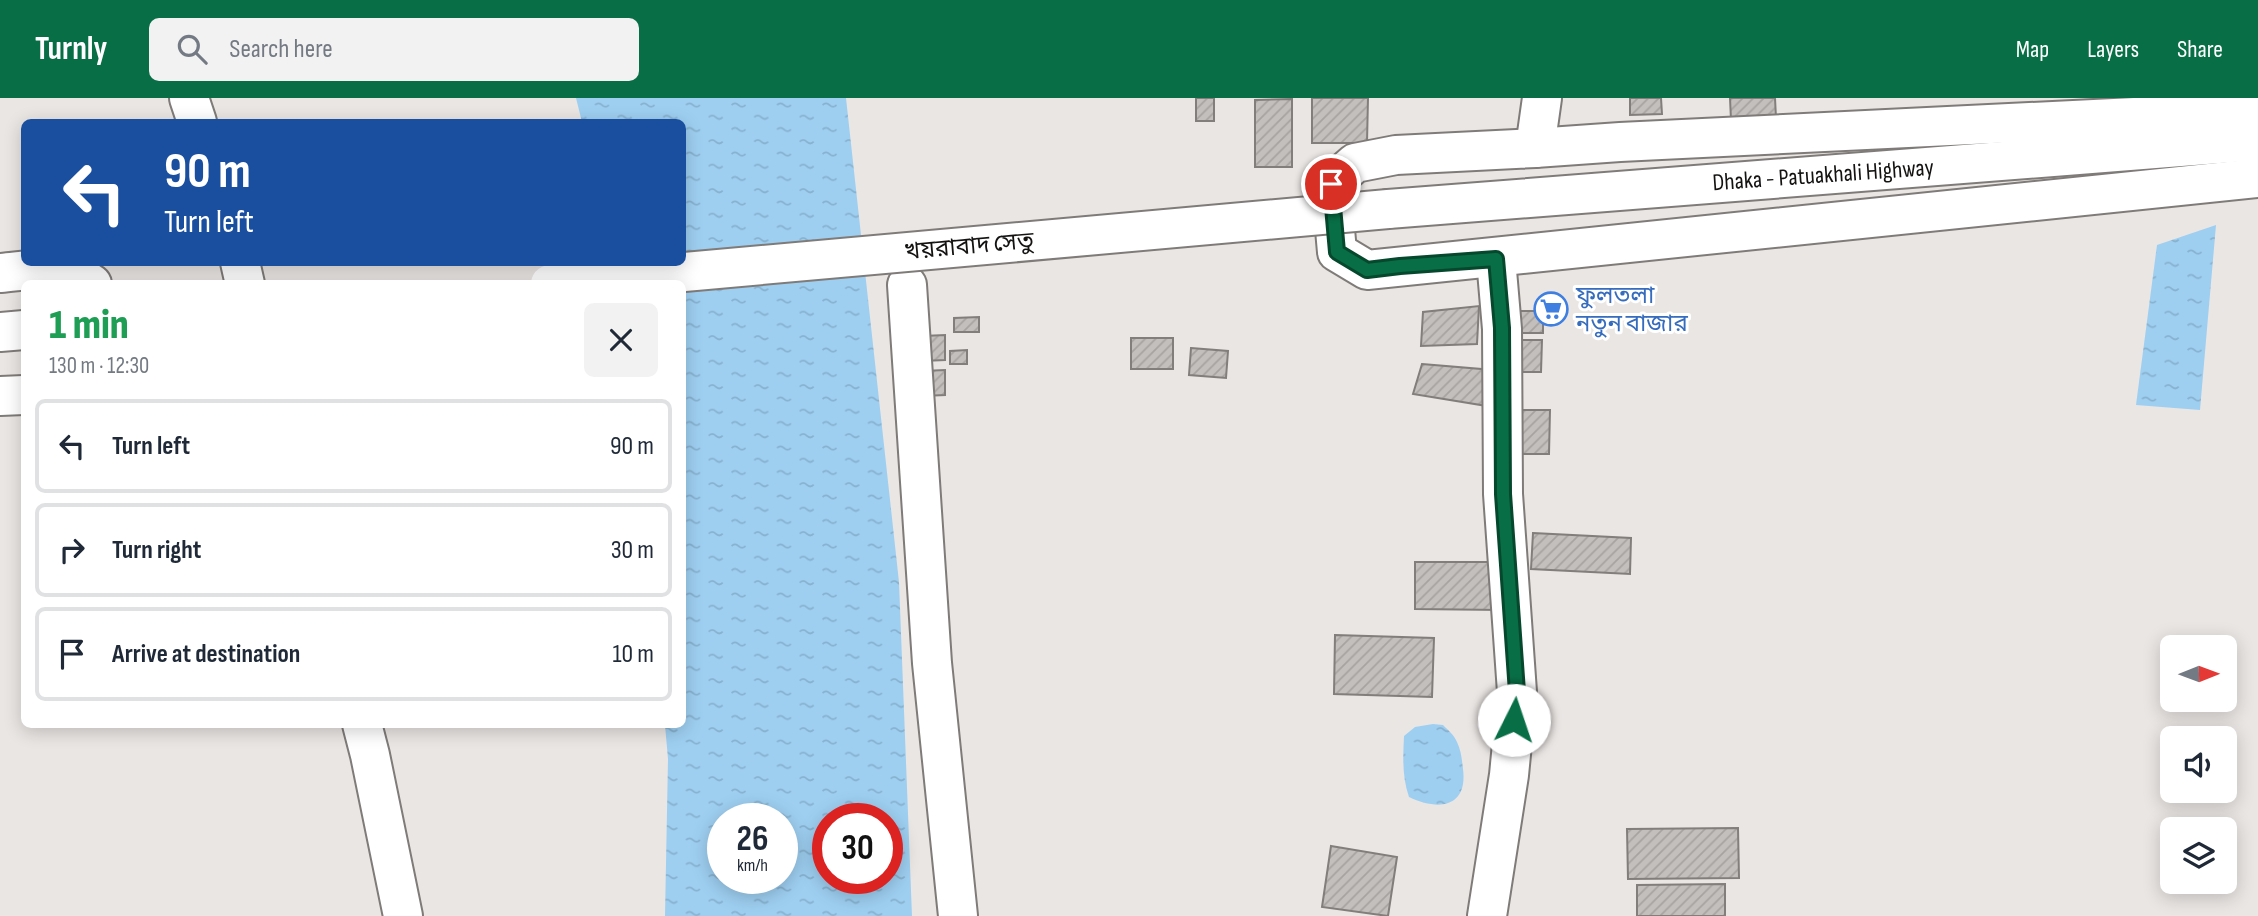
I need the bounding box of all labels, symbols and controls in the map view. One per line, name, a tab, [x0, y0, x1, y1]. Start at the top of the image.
search box	[149, 18, 639, 81]
text: Turnly	[35, 29, 107, 69]
icon: search	[173, 30, 211, 68]
text: Search here	[229, 34, 333, 65]
text: Map	[2016, 35, 2049, 64]
text: Layers	[2087, 35, 2139, 64]
text: Share	[2177, 35, 2223, 64]
text: 90 m	[164, 143, 251, 202]
icon: left	[49, 147, 140, 238]
street label: Dhaka - Patuakhali Highway	[1711, 153, 1935, 197]
pin	[1301, 154, 1361, 214]
icon: arrive	[1312, 165, 1350, 203]
text: Turn left	[164, 203, 254, 242]
street label: খয়রাবাদ সেতু	[903, 226, 1036, 266]
place label: ফুলতলা নতুন বাজার	[1575, 281, 1688, 338]
supermarket icon: ফুলতলা নতুন বাজার	[1532, 290, 1570, 328]
text: 1 min	[49, 300, 129, 351]
button: close	[584, 303, 658, 377]
text: 130 m · 12:30	[49, 352, 149, 380]
icon: left	[53, 427, 91, 465]
text: Turn left	[112, 431, 190, 462]
text: 90 m	[610, 431, 654, 462]
icon: right	[53, 531, 91, 569]
text: Turn right	[112, 535, 201, 566]
text: 30 m	[611, 535, 654, 566]
icon: arrive	[53, 635, 91, 673]
north arrow	[2160, 635, 2236, 712]
map controls	[2160, 635, 2237, 894]
text: Arrive at destination	[112, 639, 300, 670]
text: 10 m	[612, 639, 654, 670]
position arrow	[1477, 683, 1551, 757]
button: sound	[2160, 726, 2237, 803]
speed limit sign: 30	[812, 803, 903, 894]
button: layers	[2160, 817, 2237, 894]
text: 26	[737, 818, 768, 861]
text: km/h	[737, 855, 768, 876]

